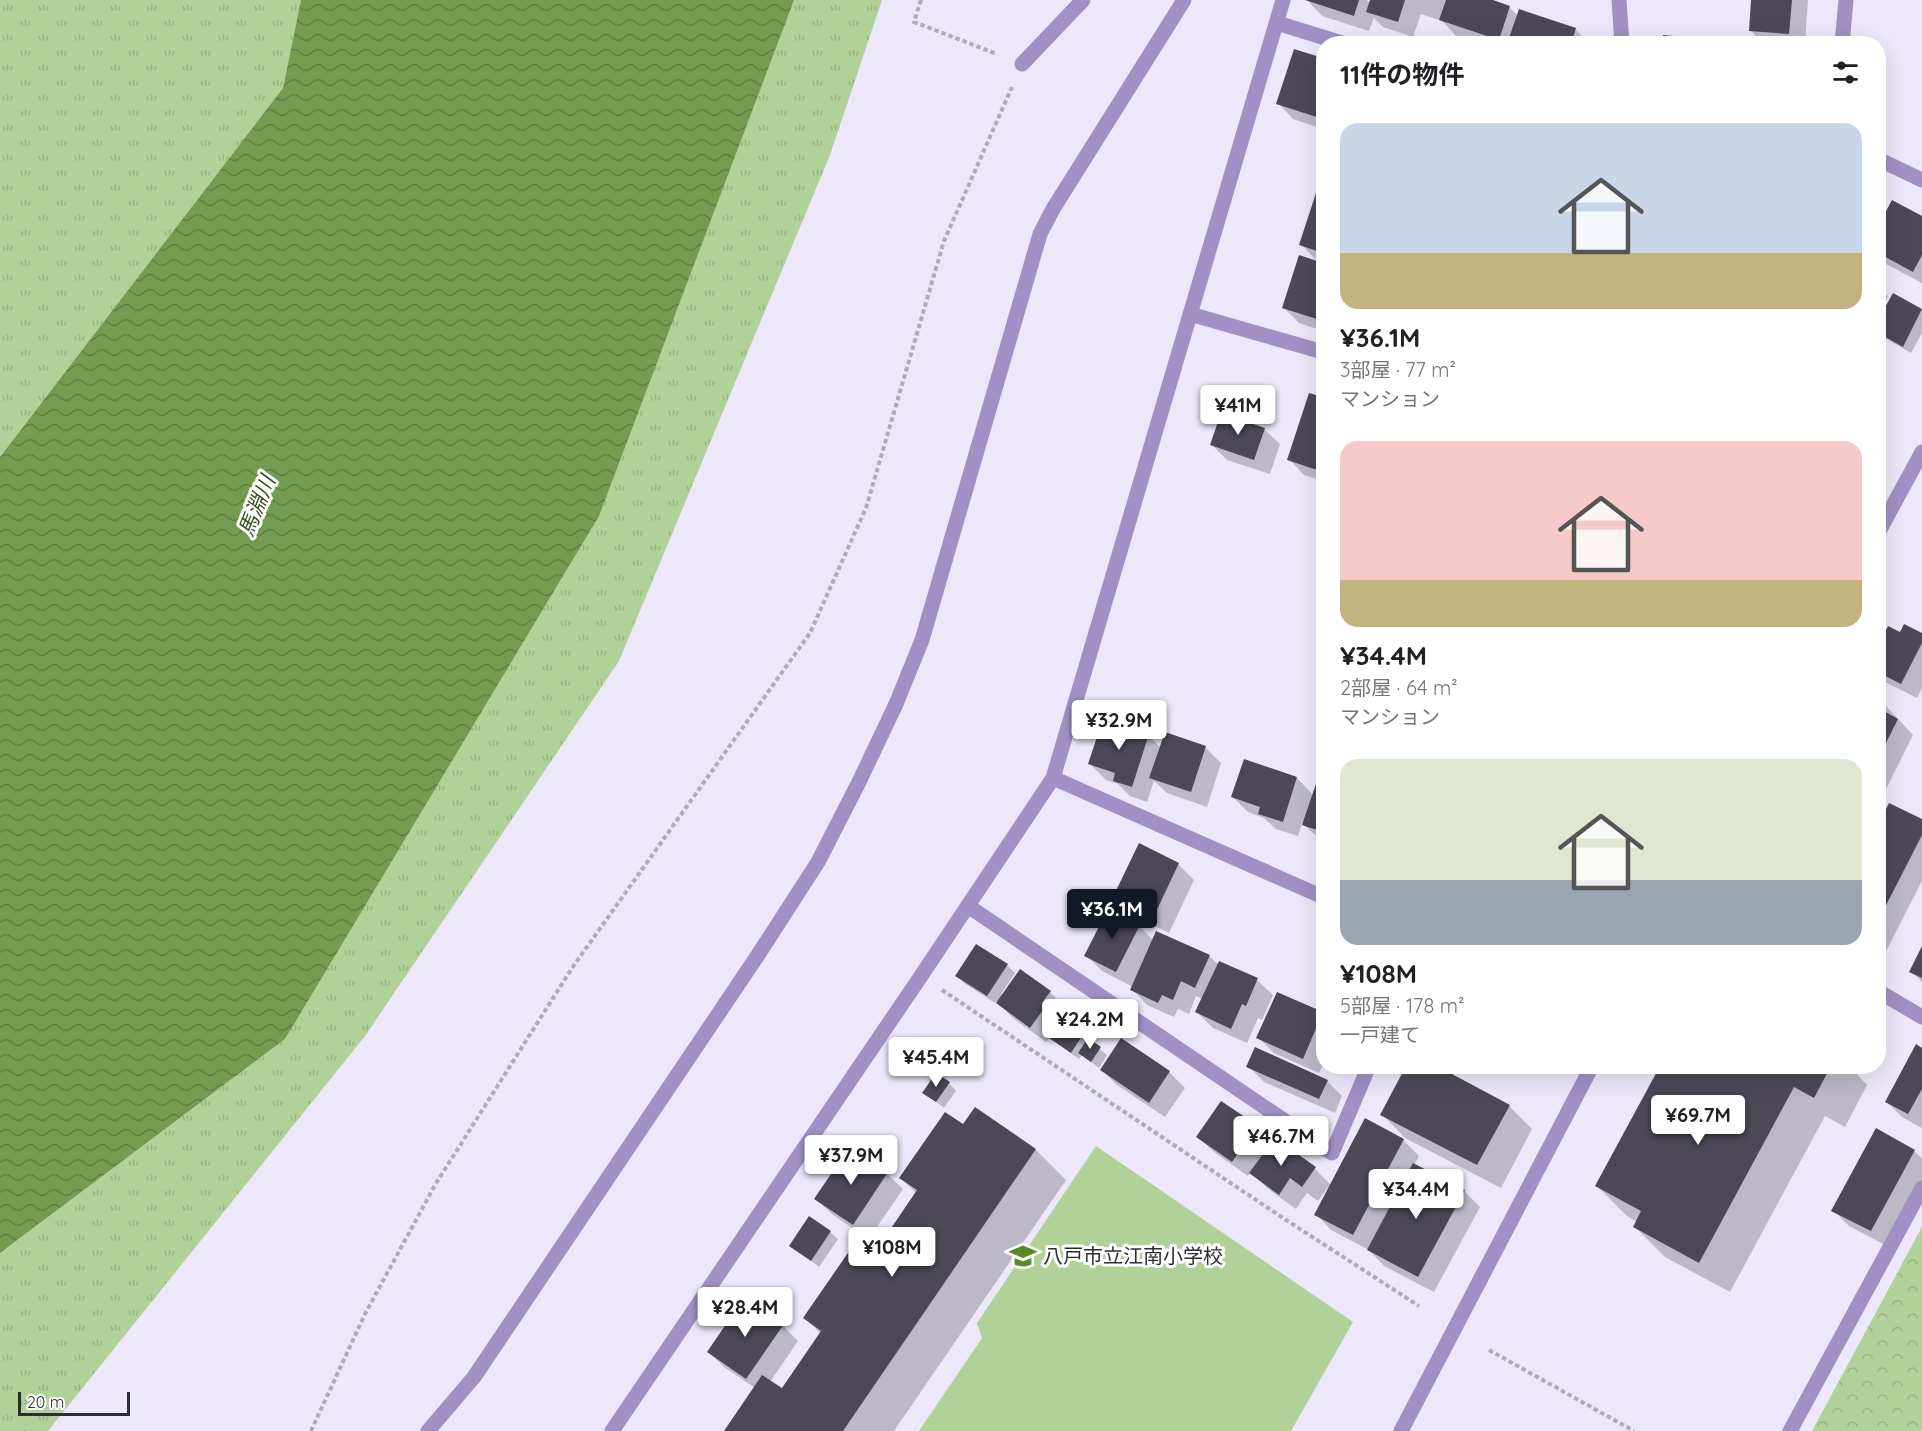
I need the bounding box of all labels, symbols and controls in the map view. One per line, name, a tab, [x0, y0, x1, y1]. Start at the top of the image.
icon: filters	[1829, 56, 1862, 89]
text: 11件の物件	[1340, 58, 1464, 91]
icon: home	[1547, 162, 1655, 270]
text: ¥36.1M	[1340, 321, 1420, 354]
text: 3部屋 · 77 m²	[1340, 357, 1456, 382]
pin: ¥41M	[1202, 385, 1274, 436]
text: マンション	[1340, 386, 1440, 411]
text: ¥41M	[1214, 392, 1262, 417]
water label: 馬淵川	[232, 470, 281, 540]
icon: home	[1547, 480, 1655, 588]
text: ¥34.4M	[1340, 639, 1427, 672]
text: 2部屋 · 64 m²	[1340, 675, 1458, 700]
pin: ¥32.9M	[1070, 700, 1168, 751]
text: マンション	[1340, 704, 1440, 729]
text: ¥32.9M	[1086, 707, 1152, 732]
icon: home	[1547, 798, 1655, 906]
pin: ¥36.1M	[1063, 889, 1161, 940]
text: ¥36.1M	[1081, 896, 1143, 921]
text: ¥108M	[1340, 957, 1417, 990]
text: 5部屋 · 178 m²	[1340, 993, 1464, 1018]
pin: ¥24.2M	[1041, 999, 1139, 1050]
text: ¥24.2M	[1056, 1006, 1124, 1031]
text: 一戸建て	[1340, 1022, 1420, 1047]
pin: ¥45.4M	[887, 1037, 985, 1088]
text: ¥45.4M	[903, 1044, 969, 1069]
pin: ¥69.7M	[1649, 1095, 1747, 1146]
text: ¥69.7M	[1665, 1102, 1731, 1127]
pin: ¥46.7M	[1232, 1116, 1330, 1167]
text: ¥46.7M	[1247, 1123, 1315, 1148]
pin: ¥37.9M	[802, 1135, 900, 1186]
text: ¥37.9M	[819, 1142, 883, 1167]
pin: ¥34.4M	[1367, 1169, 1465, 1220]
text: ¥34.4M	[1383, 1176, 1449, 1201]
pin: ¥108M	[850, 1227, 934, 1278]
text: ¥108M	[862, 1234, 922, 1259]
school or university icon: 八戸市立江南小学校	[1008, 1241, 1038, 1271]
place label: 八戸市立江南小学校	[1043, 1243, 1223, 1268]
pin: ¥28.4M	[696, 1287, 794, 1338]
text: ¥28.4M	[712, 1294, 778, 1319]
scale bar	[18, 1389, 130, 1416]
text: 20 m	[27, 1392, 64, 1412]

